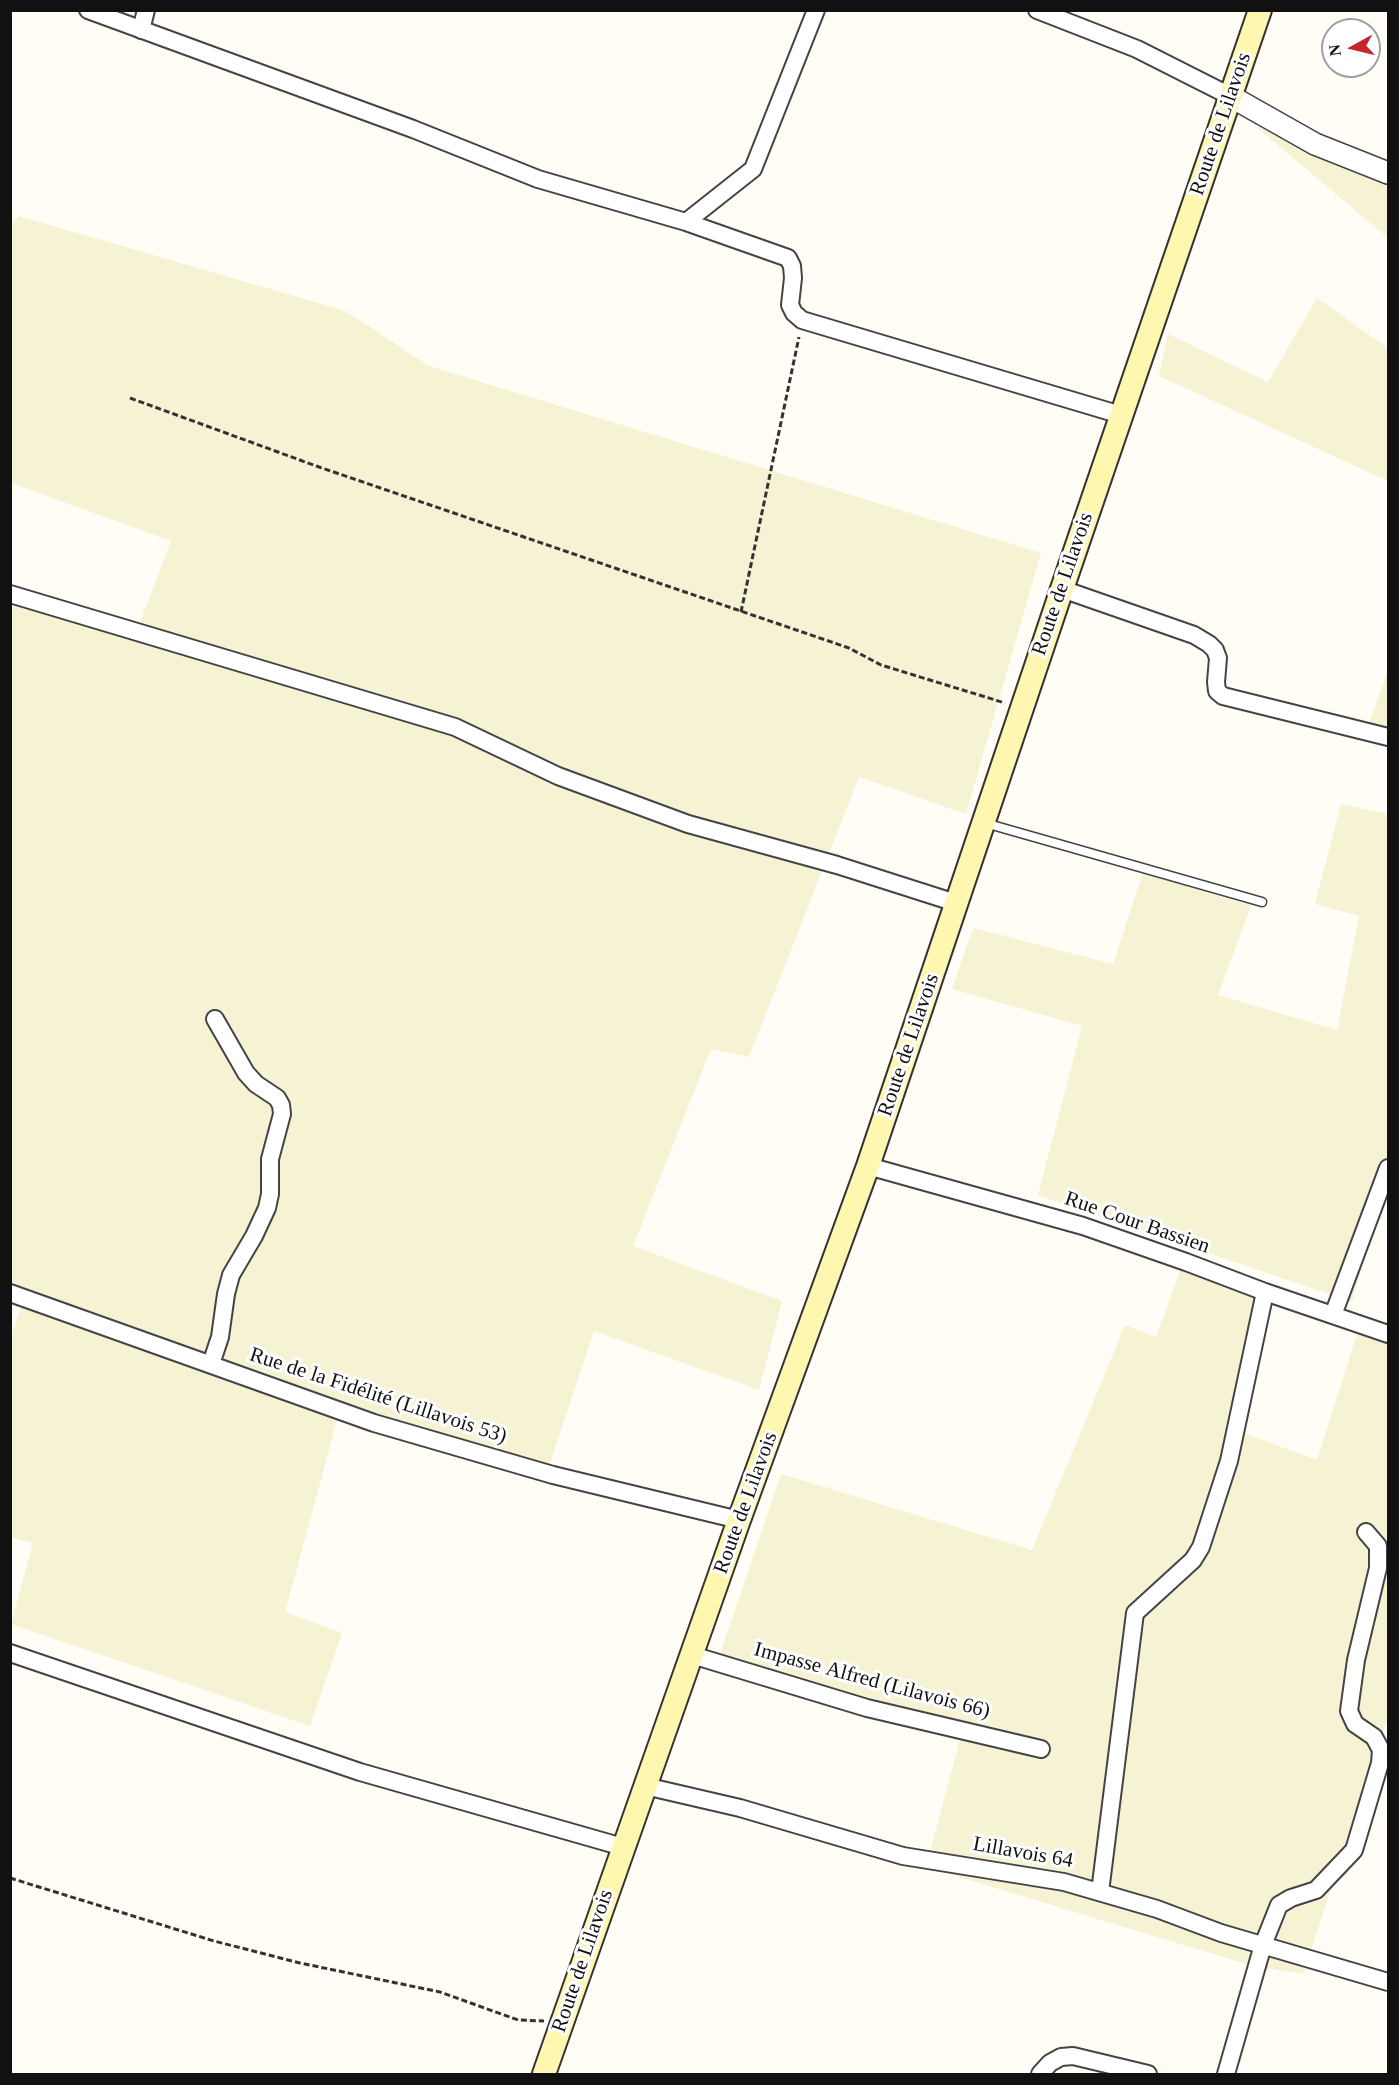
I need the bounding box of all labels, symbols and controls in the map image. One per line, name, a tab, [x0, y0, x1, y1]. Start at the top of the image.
north arrow	[1321, 18, 1381, 78]
text: N	[1325, 43, 1344, 57]
street label: Route de Lilavois	[1185, 49, 1257, 199]
street label: Route de Lilavois	[1027, 509, 1099, 659]
street label: Route de Lilavois	[873, 970, 945, 1120]
street label: Rue Cour Bassien	[1061, 1186, 1213, 1260]
street label: Rue de la Fidélité (Lillavois 53)	[246, 1342, 510, 1450]
street label: Route de Lilavois	[709, 1429, 783, 1577]
street label: Impasse Alfred (Lilavois 66)	[751, 1637, 993, 1725]
street label: Lillavois 64	[971, 1832, 1075, 1874]
street label: Route de Lilavois	[547, 1886, 619, 2036]

